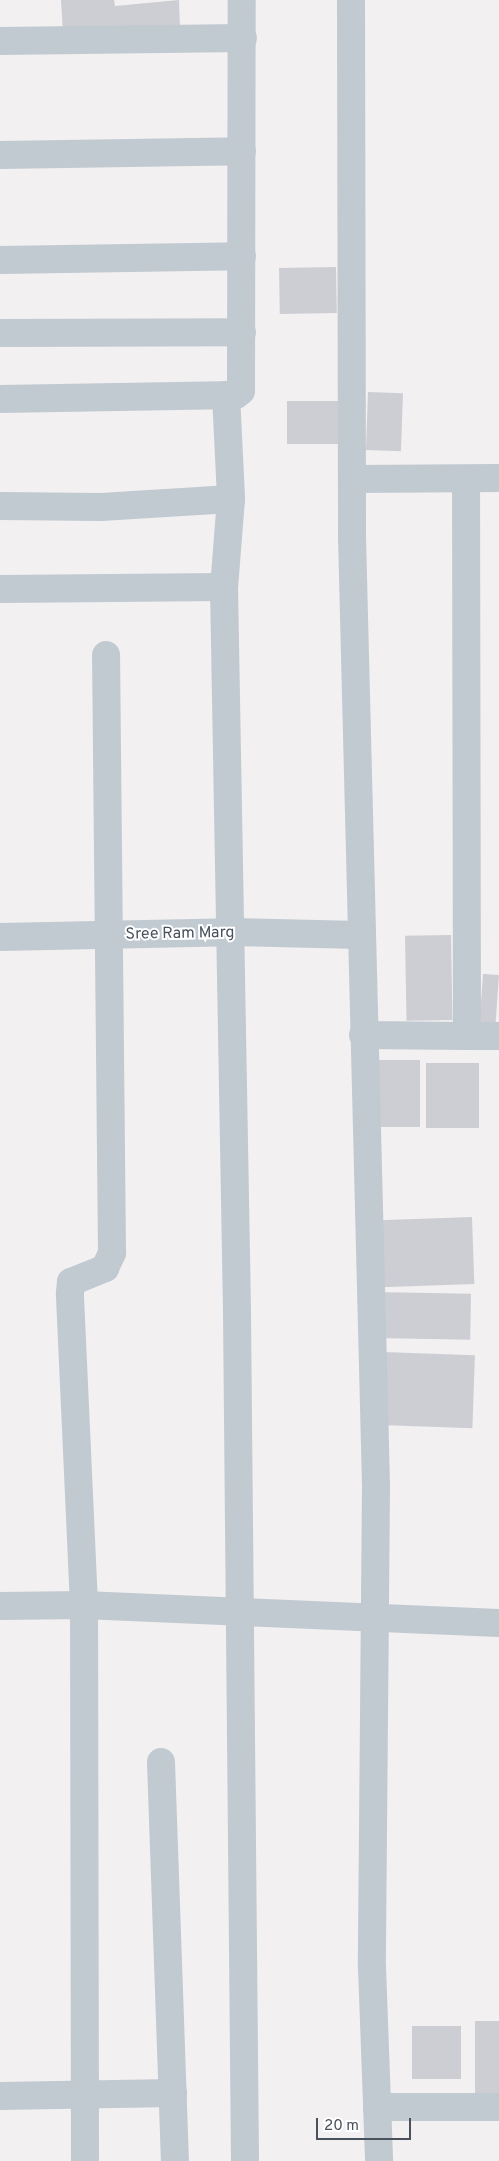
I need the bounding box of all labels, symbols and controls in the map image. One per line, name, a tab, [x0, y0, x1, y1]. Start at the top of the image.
street label: Sree Ram Marg	[125, 923, 235, 945]
scale bar	[319, 2108, 414, 2140]
text: 20 m	[324, 2117, 359, 2136]

